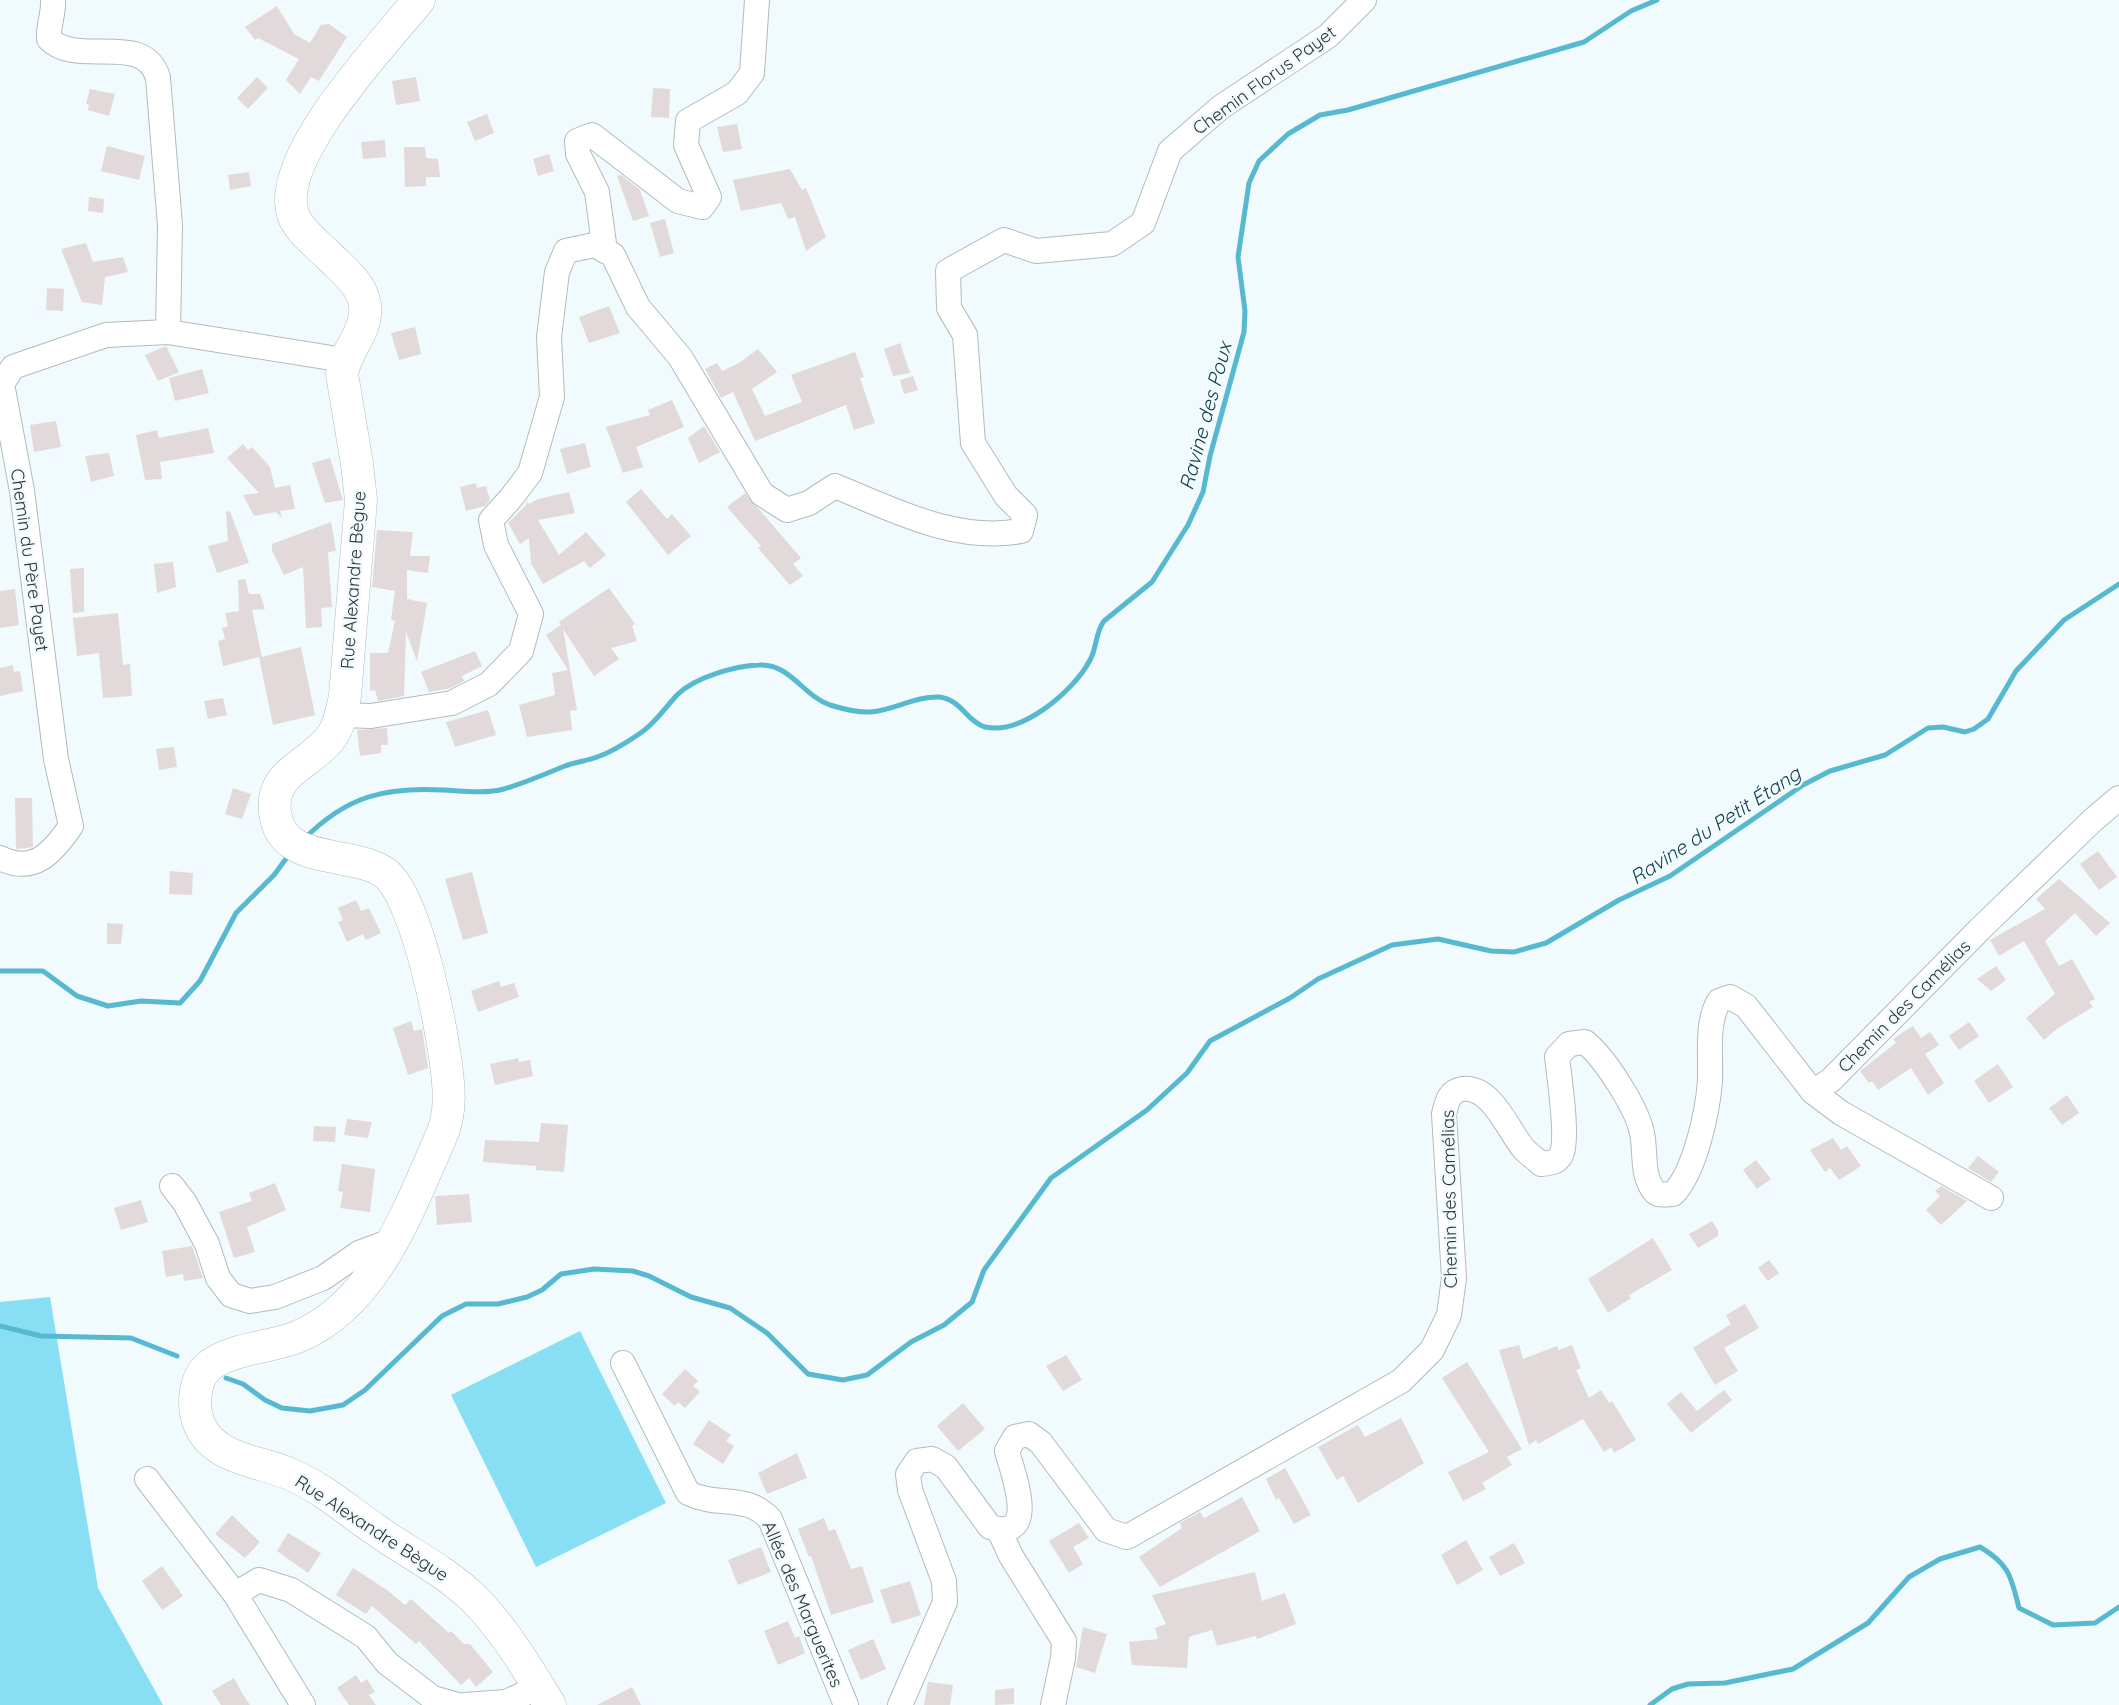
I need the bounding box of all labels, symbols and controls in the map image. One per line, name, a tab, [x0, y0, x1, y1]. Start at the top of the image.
street label: Chemin Florus Payet	[1188, 20, 1340, 140]
water label: Ravine des Poux	[1173, 337, 1237, 492]
street label: Chemin du Père Payet	[6, 467, 54, 653]
street label: Rue Alexandre Bègue	[335, 490, 371, 670]
water label: Ravine du Petit Étang	[1625, 760, 1806, 890]
street label: Chemin des Camélias	[1833, 935, 1975, 1077]
street label: Chemin des Camélias	[1436, 1109, 1462, 1289]
street label: Rue Alexandre Bègue	[291, 1470, 453, 1586]
street label: Allée des Marguerites	[757, 1517, 849, 1691]

